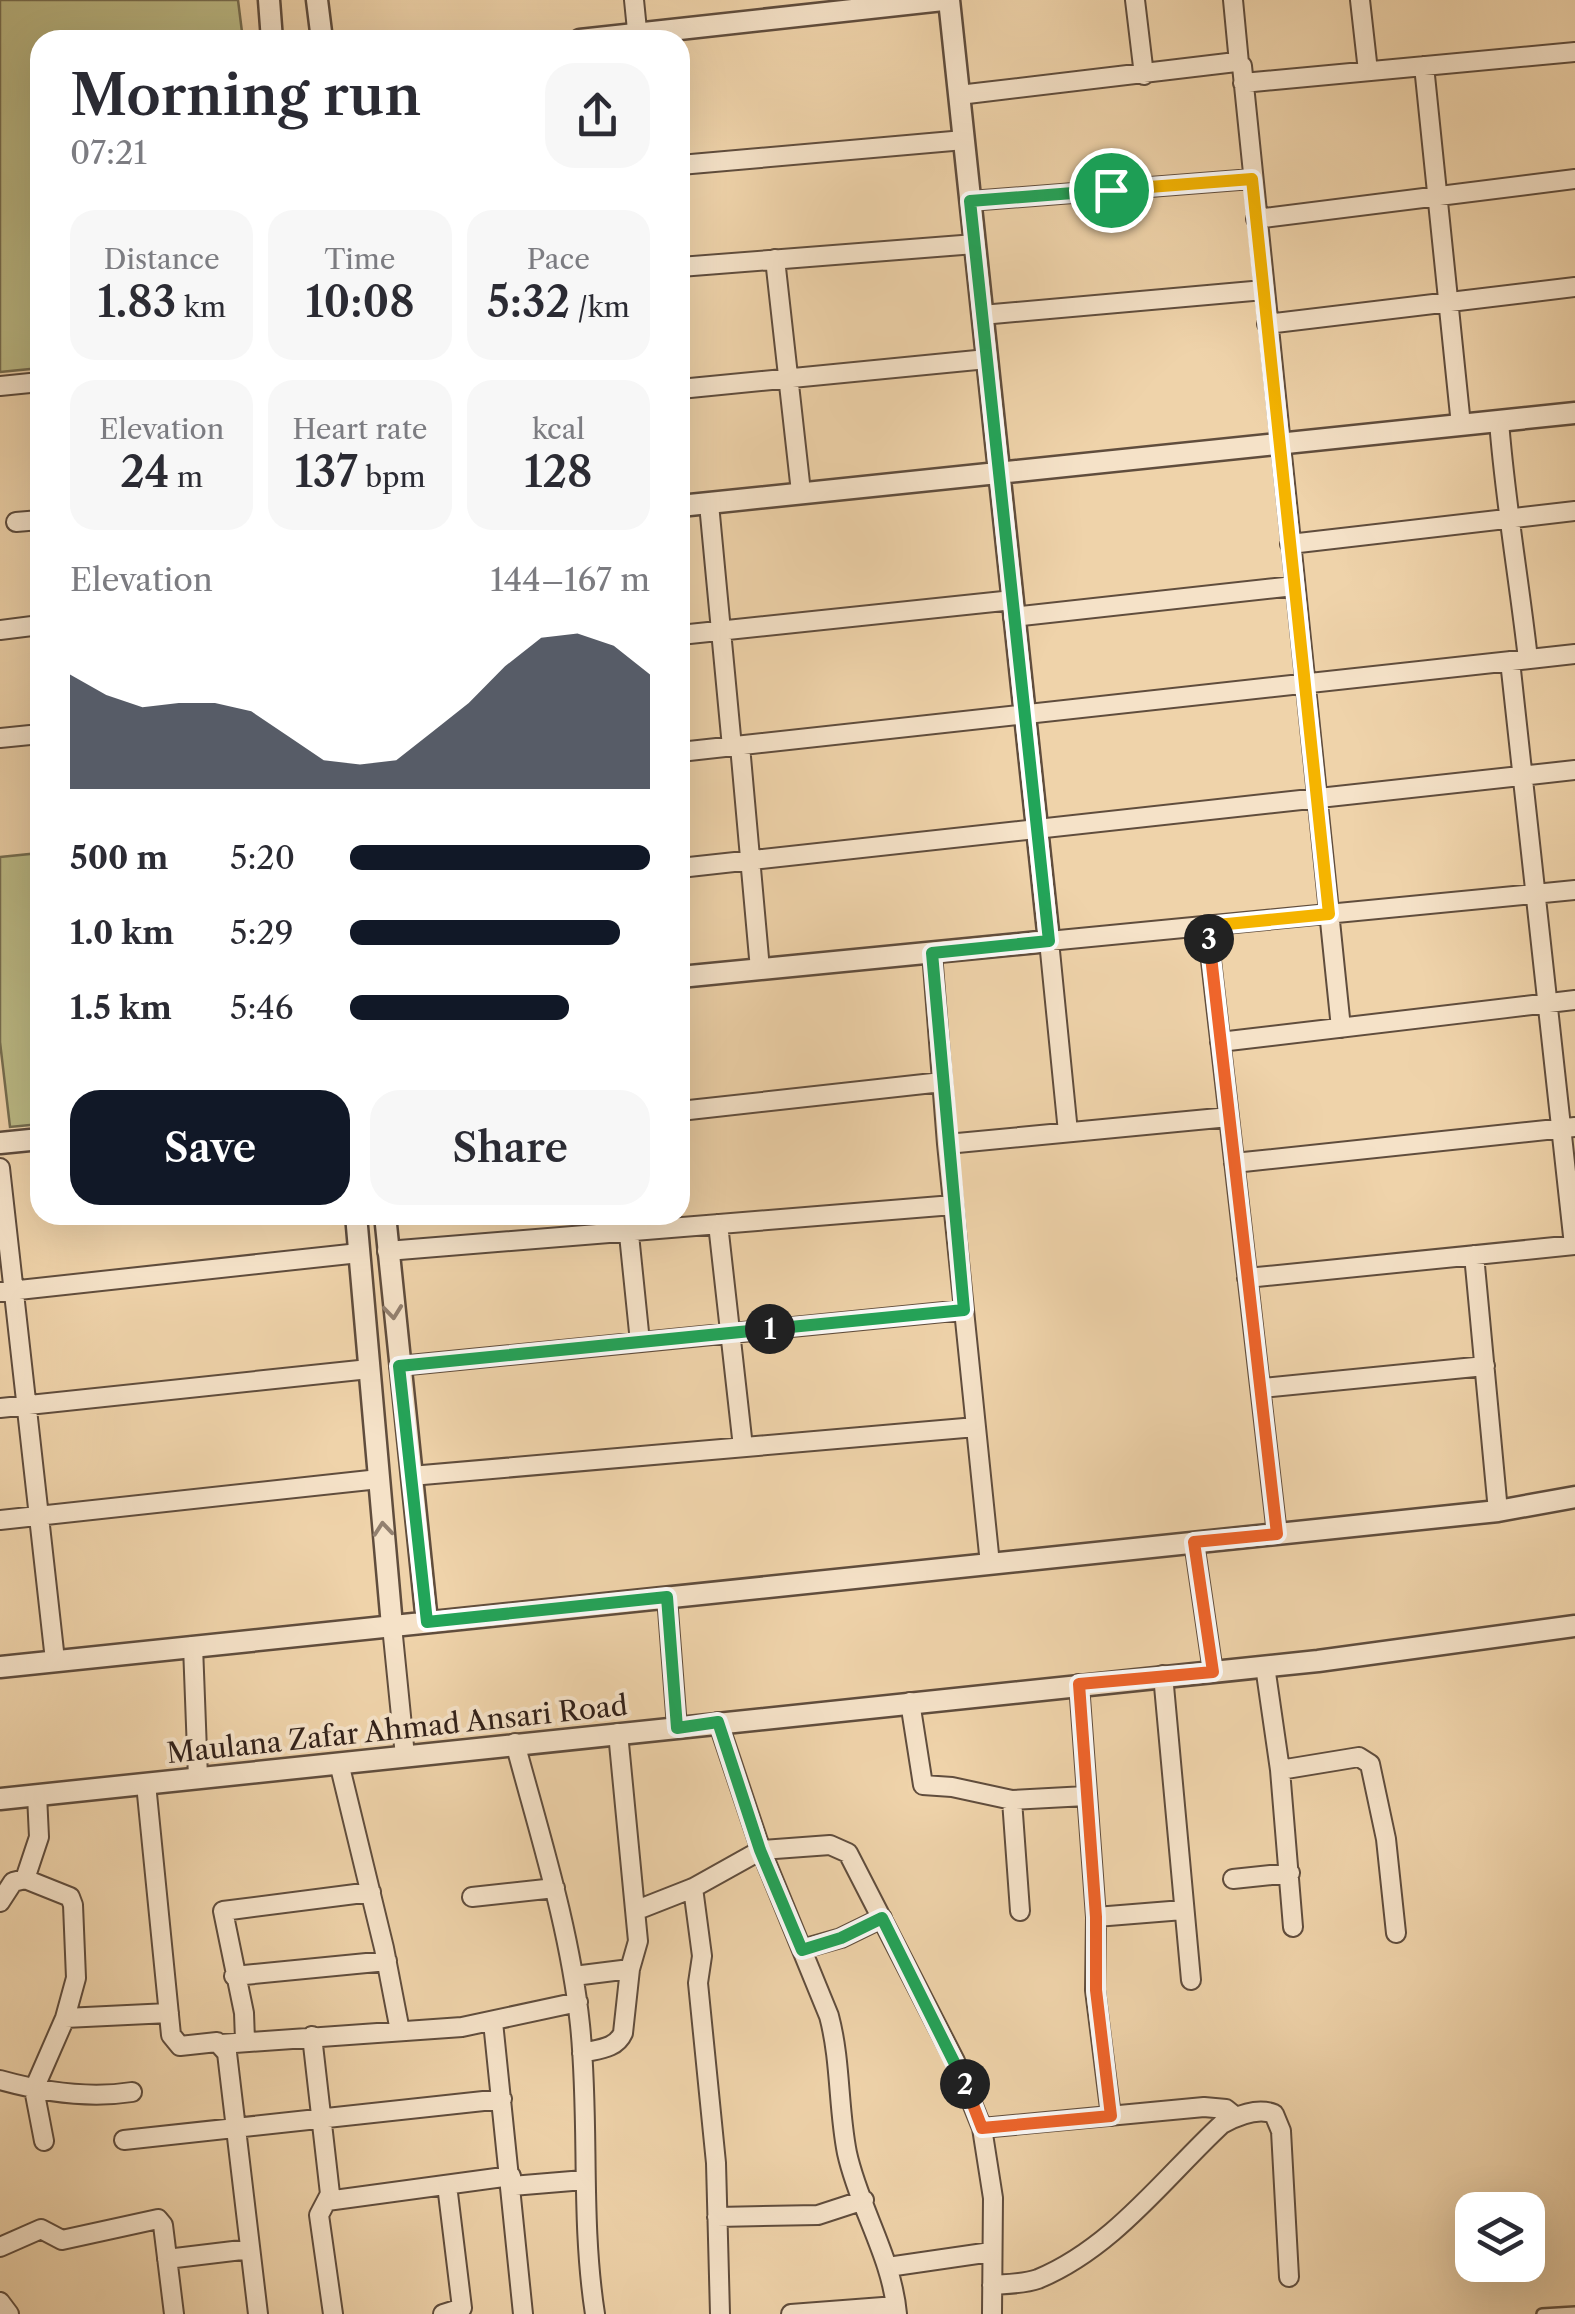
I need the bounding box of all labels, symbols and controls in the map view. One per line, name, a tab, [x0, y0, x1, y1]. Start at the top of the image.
text: Morning run	[70, 62, 421, 129]
button: share	[545, 63, 650, 168]
text: 07:21	[70, 133, 147, 172]
pin	[1069, 148, 1154, 233]
icon: arrive	[1084, 163, 1139, 218]
text: Distance	[104, 242, 220, 276]
text: Time	[325, 242, 395, 276]
text: Pace	[527, 242, 590, 276]
text: 1.83	[97, 276, 176, 328]
text: 10:08	[305, 276, 415, 328]
text: 5:32	[487, 276, 570, 328]
text: km	[176, 290, 226, 324]
text: /km	[570, 290, 630, 324]
text: Elevation	[99, 412, 224, 446]
text: Heart rate	[293, 412, 427, 446]
text: kcal	[532, 412, 585, 446]
text: 24	[120, 446, 170, 498]
text: 137	[294, 446, 358, 498]
text: 128	[524, 446, 593, 498]
text: m	[170, 460, 203, 494]
text: bpm	[358, 460, 426, 494]
text: Elevation	[70, 560, 213, 599]
text: 144–167 m	[490, 560, 650, 599]
text: 500 m	[70, 838, 168, 877]
text: 5:20	[230, 838, 295, 877]
text: 1.0 km	[70, 913, 174, 952]
text: 5:29	[230, 913, 294, 952]
pin: 3	[1184, 914, 1234, 964]
text: 3	[1201, 922, 1217, 956]
text: 1.5 km	[70, 988, 172, 1027]
text: 5:46	[230, 988, 294, 1027]
button: Save	[70, 1090, 350, 1205]
button: Share	[370, 1090, 650, 1205]
pin: 1	[745, 1304, 795, 1354]
one-way arrow	[382, 1305, 404, 1321]
text: 1	[764, 1312, 776, 1346]
one-way arrow	[373, 1521, 395, 1537]
street label: Maulana Zafar Ahmad Ansari Road	[165, 1688, 629, 1770]
pin: 2	[940, 2059, 990, 2109]
text: 2	[957, 2067, 973, 2101]
map controls	[1455, 2192, 1545, 2282]
button: layers	[1455, 2192, 1545, 2282]

